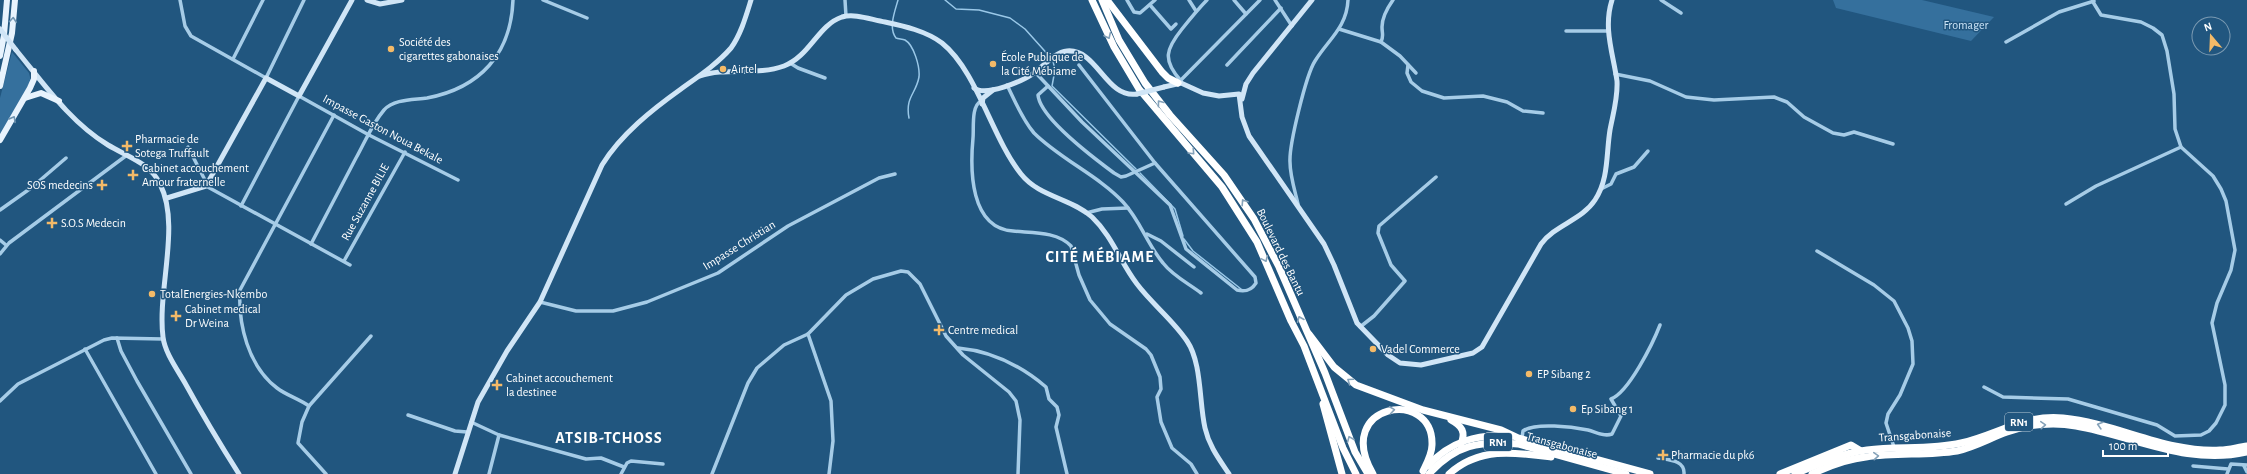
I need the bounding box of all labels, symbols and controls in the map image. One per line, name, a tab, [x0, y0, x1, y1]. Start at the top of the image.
north arrow	[2191, 16, 2231, 56]
one-way arrow	[9, 17, 18, 23]
park label: Fromager	[1944, 19, 1989, 31]
text: N	[2202, 21, 2213, 33]
one-way arrow	[1103, 31, 1111, 39]
place label: Société des cigarettes gabonaises	[399, 36, 499, 62]
marker: Société des cigarettes gabonaises	[386, 44, 396, 54]
place label: École Publique de la Cité Mébiame	[1001, 50, 1083, 77]
marker: École Publique de la Cité Mébiame	[988, 59, 998, 69]
place label: Airtel	[731, 63, 757, 75]
marker: Airtel	[718, 64, 728, 74]
street label: Impasse Gaston Noua Bekale	[321, 92, 445, 166]
one-way arrow	[1158, 101, 1165, 108]
one-way arrow	[8, 116, 15, 123]
place label: Pharmacie de Sotega Truffault	[135, 133, 209, 159]
marker: Pharmacie de Sotega Truffault	[122, 141, 132, 151]
one-way arrow	[1187, 147, 1195, 155]
street label: Rue Suzanne BILIE	[339, 161, 391, 242]
place label: Cabinet accouchement Amour fraternelle	[142, 162, 249, 188]
marker: Cabinet accouchement Amour fraternelle	[127, 169, 139, 181]
place label: SOS medecins	[27, 179, 93, 191]
marker: SOS medecins	[96, 179, 108, 191]
one-way arrow	[1241, 199, 1249, 206]
street label: Boulevard des Bantu	[1255, 207, 1307, 297]
marker: S.O.S Medecin	[46, 217, 58, 229]
place label: S.O.S Medecin	[61, 217, 126, 229]
street label: Impasse Christian	[701, 218, 777, 272]
district label: CITÉ MÉBIAME	[1046, 246, 1154, 265]
one-way arrow	[1260, 254, 1268, 262]
place label: TotalEnergies-Nkembo	[160, 288, 267, 300]
marker: TotalEnergies-Nkembo	[147, 289, 157, 299]
place label: Cabinet medical Dr Weina	[185, 303, 261, 329]
marker: Cabinet medical Dr Weina	[170, 310, 182, 322]
one-way arrow	[1297, 316, 1305, 323]
marker: Centre medical	[933, 324, 945, 336]
place label: Centre medical	[948, 324, 1018, 336]
place label: Vadel Commerce	[1381, 343, 1460, 355]
marker: Vadel Commerce	[1368, 344, 1378, 354]
place label: EP Sibang 2	[1537, 368, 1591, 380]
marker: EP Sibang 2	[1524, 369, 1534, 379]
place label: Cabinet accouchement la destinee	[506, 372, 613, 398]
one-way arrow	[1347, 378, 1354, 386]
marker: Cabinet accouchement la destinee	[491, 379, 503, 391]
place label: Ep Sibang 1	[1581, 403, 1633, 415]
marker: Ep Sibang 1	[1568, 404, 1578, 414]
one-way arrow	[1389, 406, 1395, 415]
road number: RN1	[2005, 413, 2033, 431]
one-way arrow	[2040, 420, 2046, 429]
one-way arrow	[2096, 421, 2103, 430]
street label: Transgabonaise	[1878, 426, 1952, 444]
district label: ATSIB-TCHOSS	[555, 430, 663, 446]
street label: Transgabonaise	[1525, 430, 1599, 460]
scale bar	[2103, 432, 2168, 458]
road number: RN1	[1484, 433, 1512, 451]
one-way arrow	[1347, 436, 1355, 443]
text: 100 m	[2109, 440, 2137, 452]
place label: Pharmacie du pk6	[1671, 449, 1755, 461]
marker: Pharmacie du pk6	[1658, 450, 1668, 460]
one-way arrow	[1873, 451, 1879, 460]

